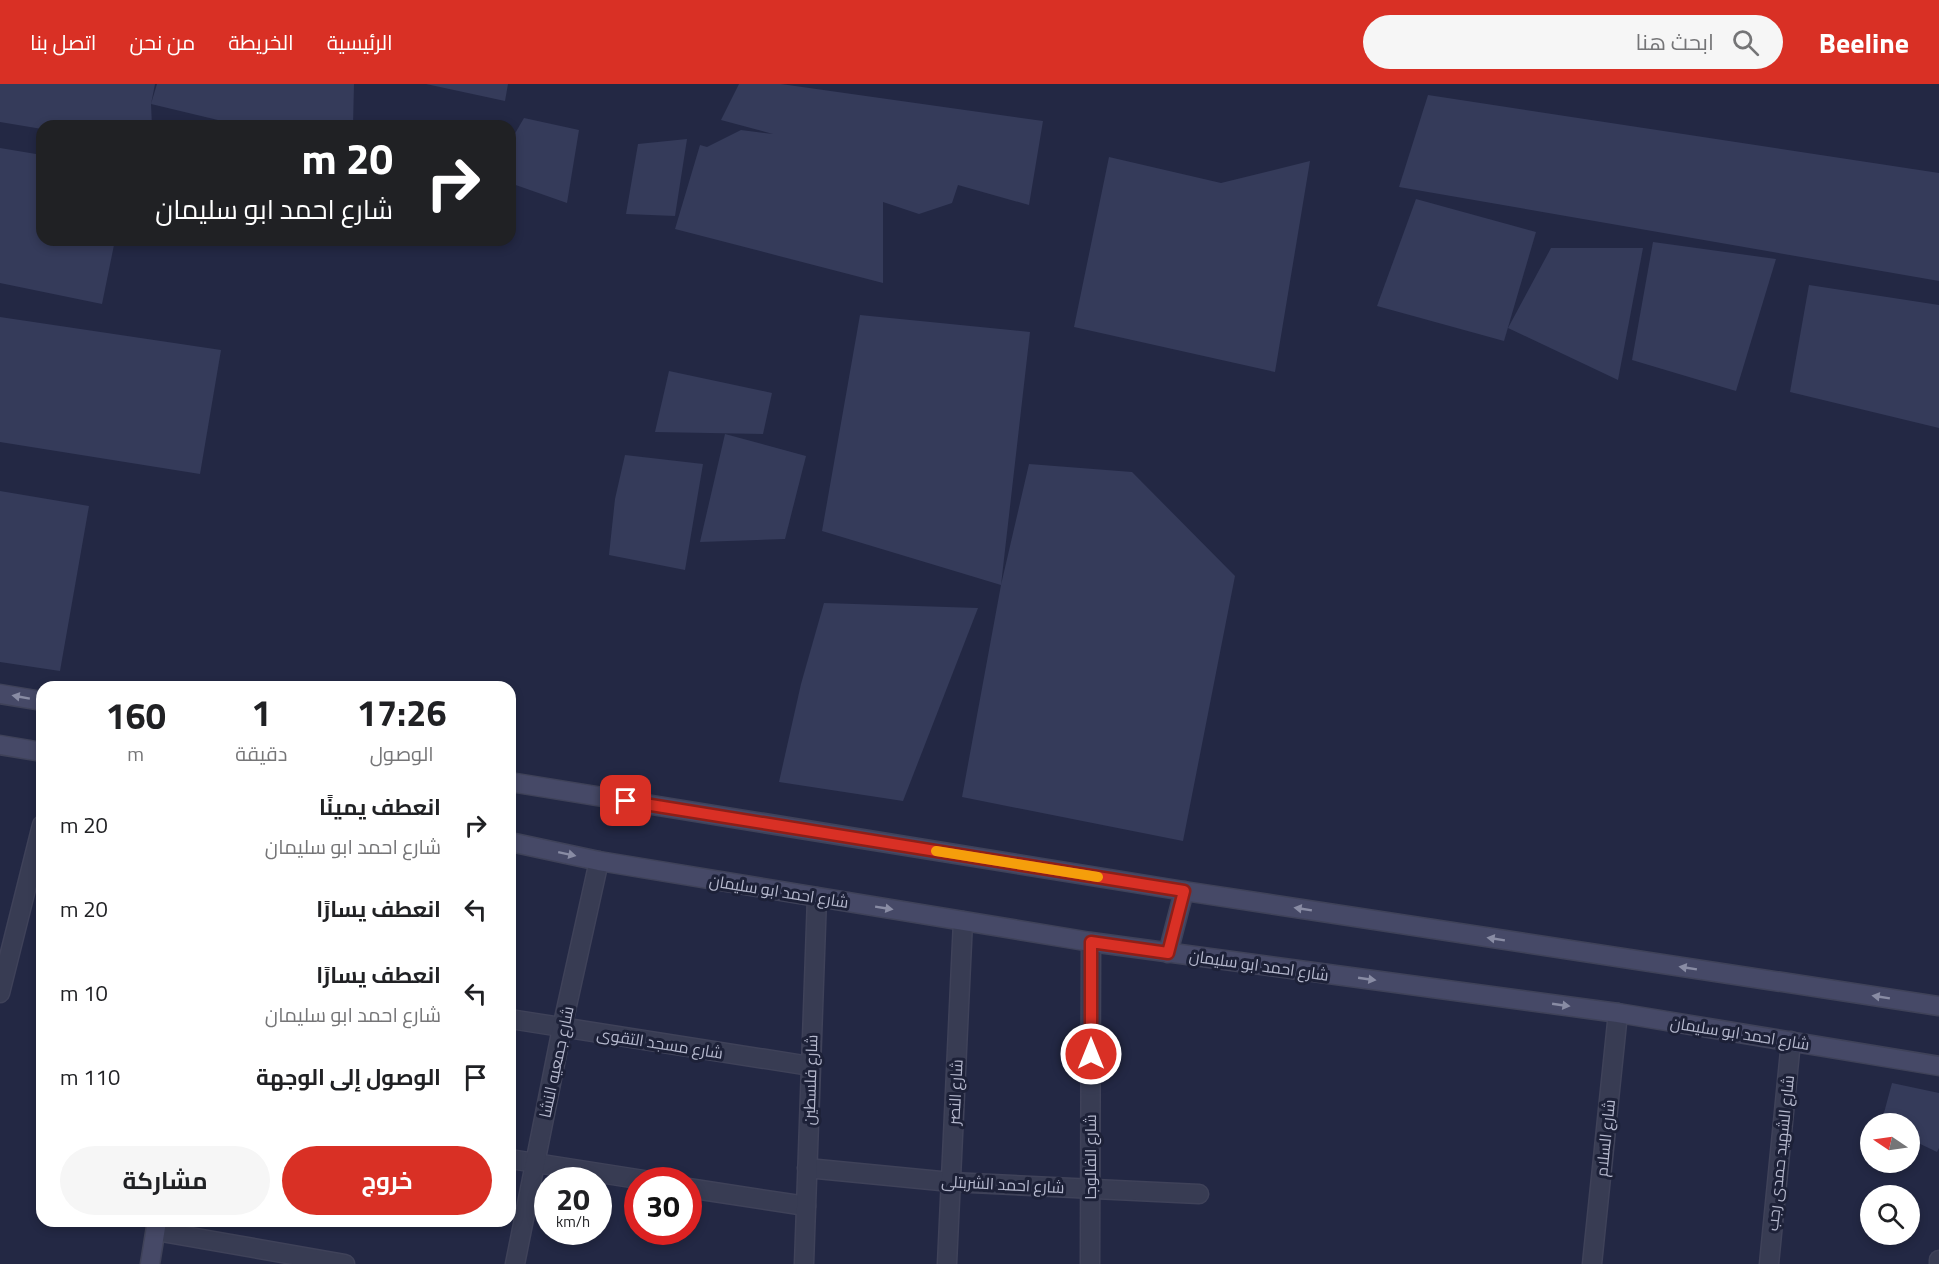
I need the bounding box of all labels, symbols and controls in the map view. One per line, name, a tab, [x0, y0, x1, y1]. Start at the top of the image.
search box	[1363, 15, 1783, 69]
text: Beeline	[1819, 21, 1909, 64]
text: ابحث هنا	[1635, 25, 1714, 59]
text: اتصل بنا	[30, 26, 96, 58]
text: من نحن	[129, 26, 195, 58]
text: الخريطة	[228, 26, 294, 58]
text: الرئيسية	[327, 26, 393, 58]
icon: search	[1729, 26, 1762, 59]
text: 20 m	[301, 126, 393, 190]
icon: right	[414, 144, 492, 222]
text: شارع احمد ابو سليمان	[155, 188, 393, 229]
text: 1	[251, 685, 271, 740]
text: 17:26	[357, 685, 447, 740]
text: 160	[105, 688, 166, 743]
one-way arrow	[11, 692, 30, 701]
text: m	[127, 738, 144, 769]
text: دقيقة	[235, 738, 287, 769]
text: الوصول	[370, 738, 434, 769]
pin	[600, 775, 651, 826]
icon: arrive	[609, 784, 642, 817]
text: انعطف يمينًا	[319, 790, 441, 824]
text: 20 m	[60, 808, 108, 842]
icon: right	[459, 809, 492, 842]
text: شارع احمد ابو سليمان	[265, 831, 441, 862]
one-way arrow	[558, 850, 576, 860]
street label: شارع احمد ابو سليمان	[708, 868, 850, 914]
text: 20 m	[60, 892, 108, 926]
text: انعطف يسارًا	[316, 892, 441, 926]
icon: left	[459, 893, 492, 926]
one-way arrow	[874, 904, 893, 913]
one-way arrow	[1293, 905, 1312, 914]
one-way arrow	[1486, 934, 1505, 943]
street label: شارع احمد ابو سليمان	[1188, 943, 1330, 987]
text: انعطف يسارًا	[316, 958, 441, 992]
one-way arrow	[1679, 963, 1698, 972]
one-way arrow	[1358, 975, 1377, 984]
text: 10 m	[60, 976, 108, 1010]
icon: left	[459, 977, 492, 1010]
one-way arrow	[1872, 993, 1891, 1002]
text: شارع احمد ابو سليمان	[265, 999, 441, 1030]
one-way arrow	[1551, 1001, 1570, 1010]
street label: شارع جمعيه النشا	[532, 1004, 580, 1120]
street label: شارع احمد ابو سليمان	[1669, 1010, 1811, 1056]
street label: شارع مسجد التقوى	[595, 1021, 725, 1065]
position arrow	[1059, 1022, 1123, 1086]
street label: شارع فلسطين	[796, 1034, 824, 1126]
street label: شارع النصر	[941, 1059, 969, 1126]
text: 110 m	[60, 1060, 120, 1094]
text: الوصول إلى الوجهة	[256, 1060, 441, 1094]
icon: arrive	[459, 1061, 492, 1094]
street label: شارع الشهيد حمدى رجب	[1760, 1074, 1800, 1232]
street label: شارع السلام	[1589, 1098, 1621, 1178]
north arrow	[1860, 1113, 1920, 1173]
map controls	[1860, 1113, 1920, 1245]
street label: شارع الفالوجا	[1078, 1114, 1102, 1200]
button: مشاركة	[60, 1146, 270, 1215]
button: خروج	[282, 1146, 492, 1215]
speed limit sign: 30	[624, 1167, 702, 1245]
street label: شارع احمد الشربتلى	[941, 1169, 1065, 1199]
text: 20	[556, 1176, 590, 1222]
button: search	[1860, 1185, 1920, 1245]
text: km/h	[556, 1210, 590, 1233]

